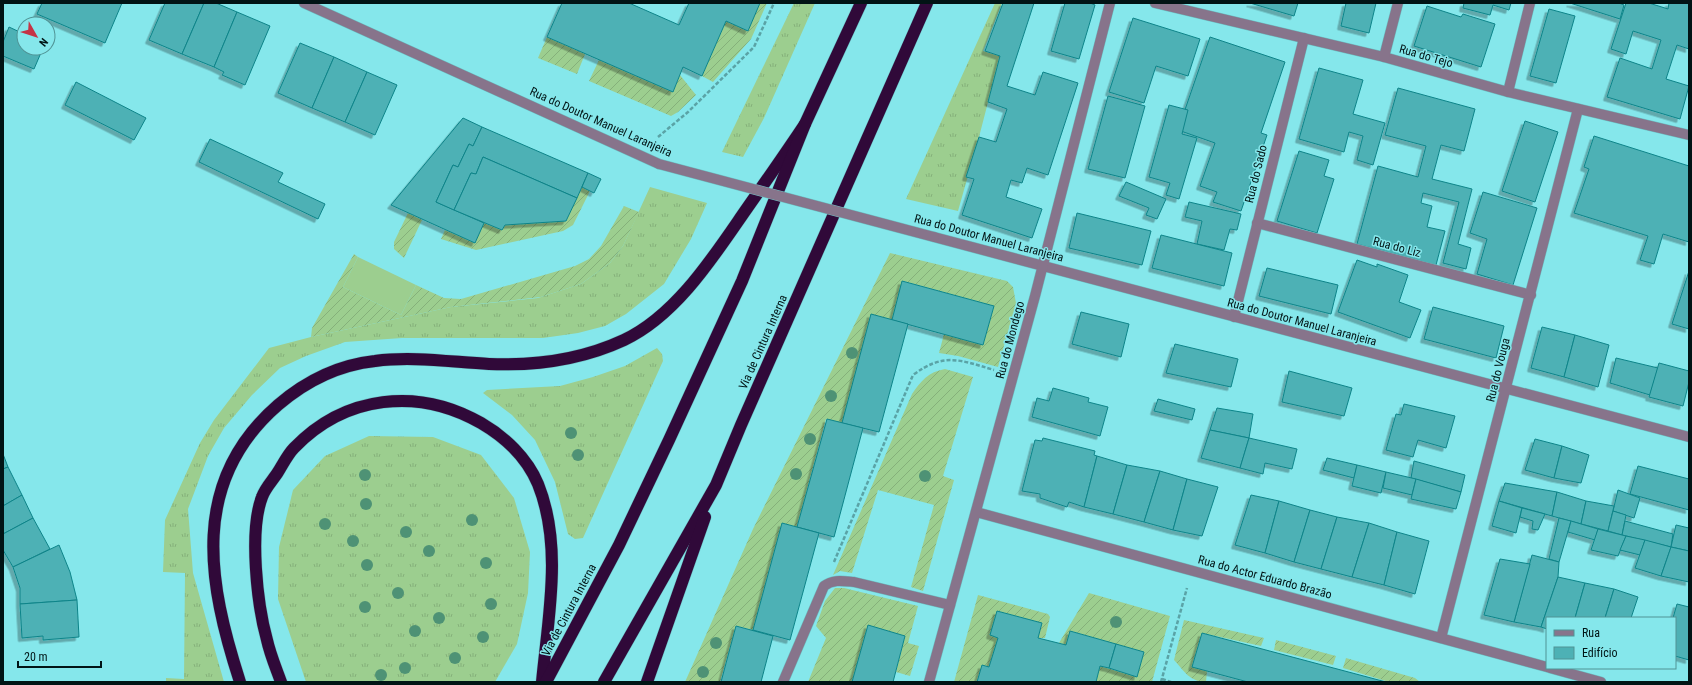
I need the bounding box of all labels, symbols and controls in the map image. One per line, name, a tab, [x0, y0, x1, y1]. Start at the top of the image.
north arrow	[16, 16, 56, 56]
text: N	[36, 35, 51, 49]
street label: Rua do Tejo	[1398, 42, 1454, 70]
street label: Rua do Doutor Manuel Laranjeira	[528, 84, 674, 160]
street label: Rua do Sado	[1242, 144, 1270, 204]
street label: Rua do Doutor Manuel Laranjeira	[913, 211, 1066, 265]
street label: Rua do Liz	[1371, 234, 1423, 260]
street label: Via de Cintura Interna	[736, 292, 790, 392]
street label: Rua do Doutor Manuel Laranjeira	[1226, 295, 1379, 349]
street label: Rua do Mondego	[993, 300, 1027, 380]
street label: Rua do Vouga	[1483, 336, 1513, 403]
street label: Rua do Actor Eduardo Brazão	[1196, 552, 1334, 602]
street label: Via de Cintura Interna	[539, 561, 599, 658]
legend	[1546, 617, 1676, 669]
text: Rua	[1582, 626, 1600, 640]
scale bar	[18, 643, 101, 669]
text: Edifício	[1582, 646, 1618, 660]
text: 20 m	[24, 650, 48, 664]

